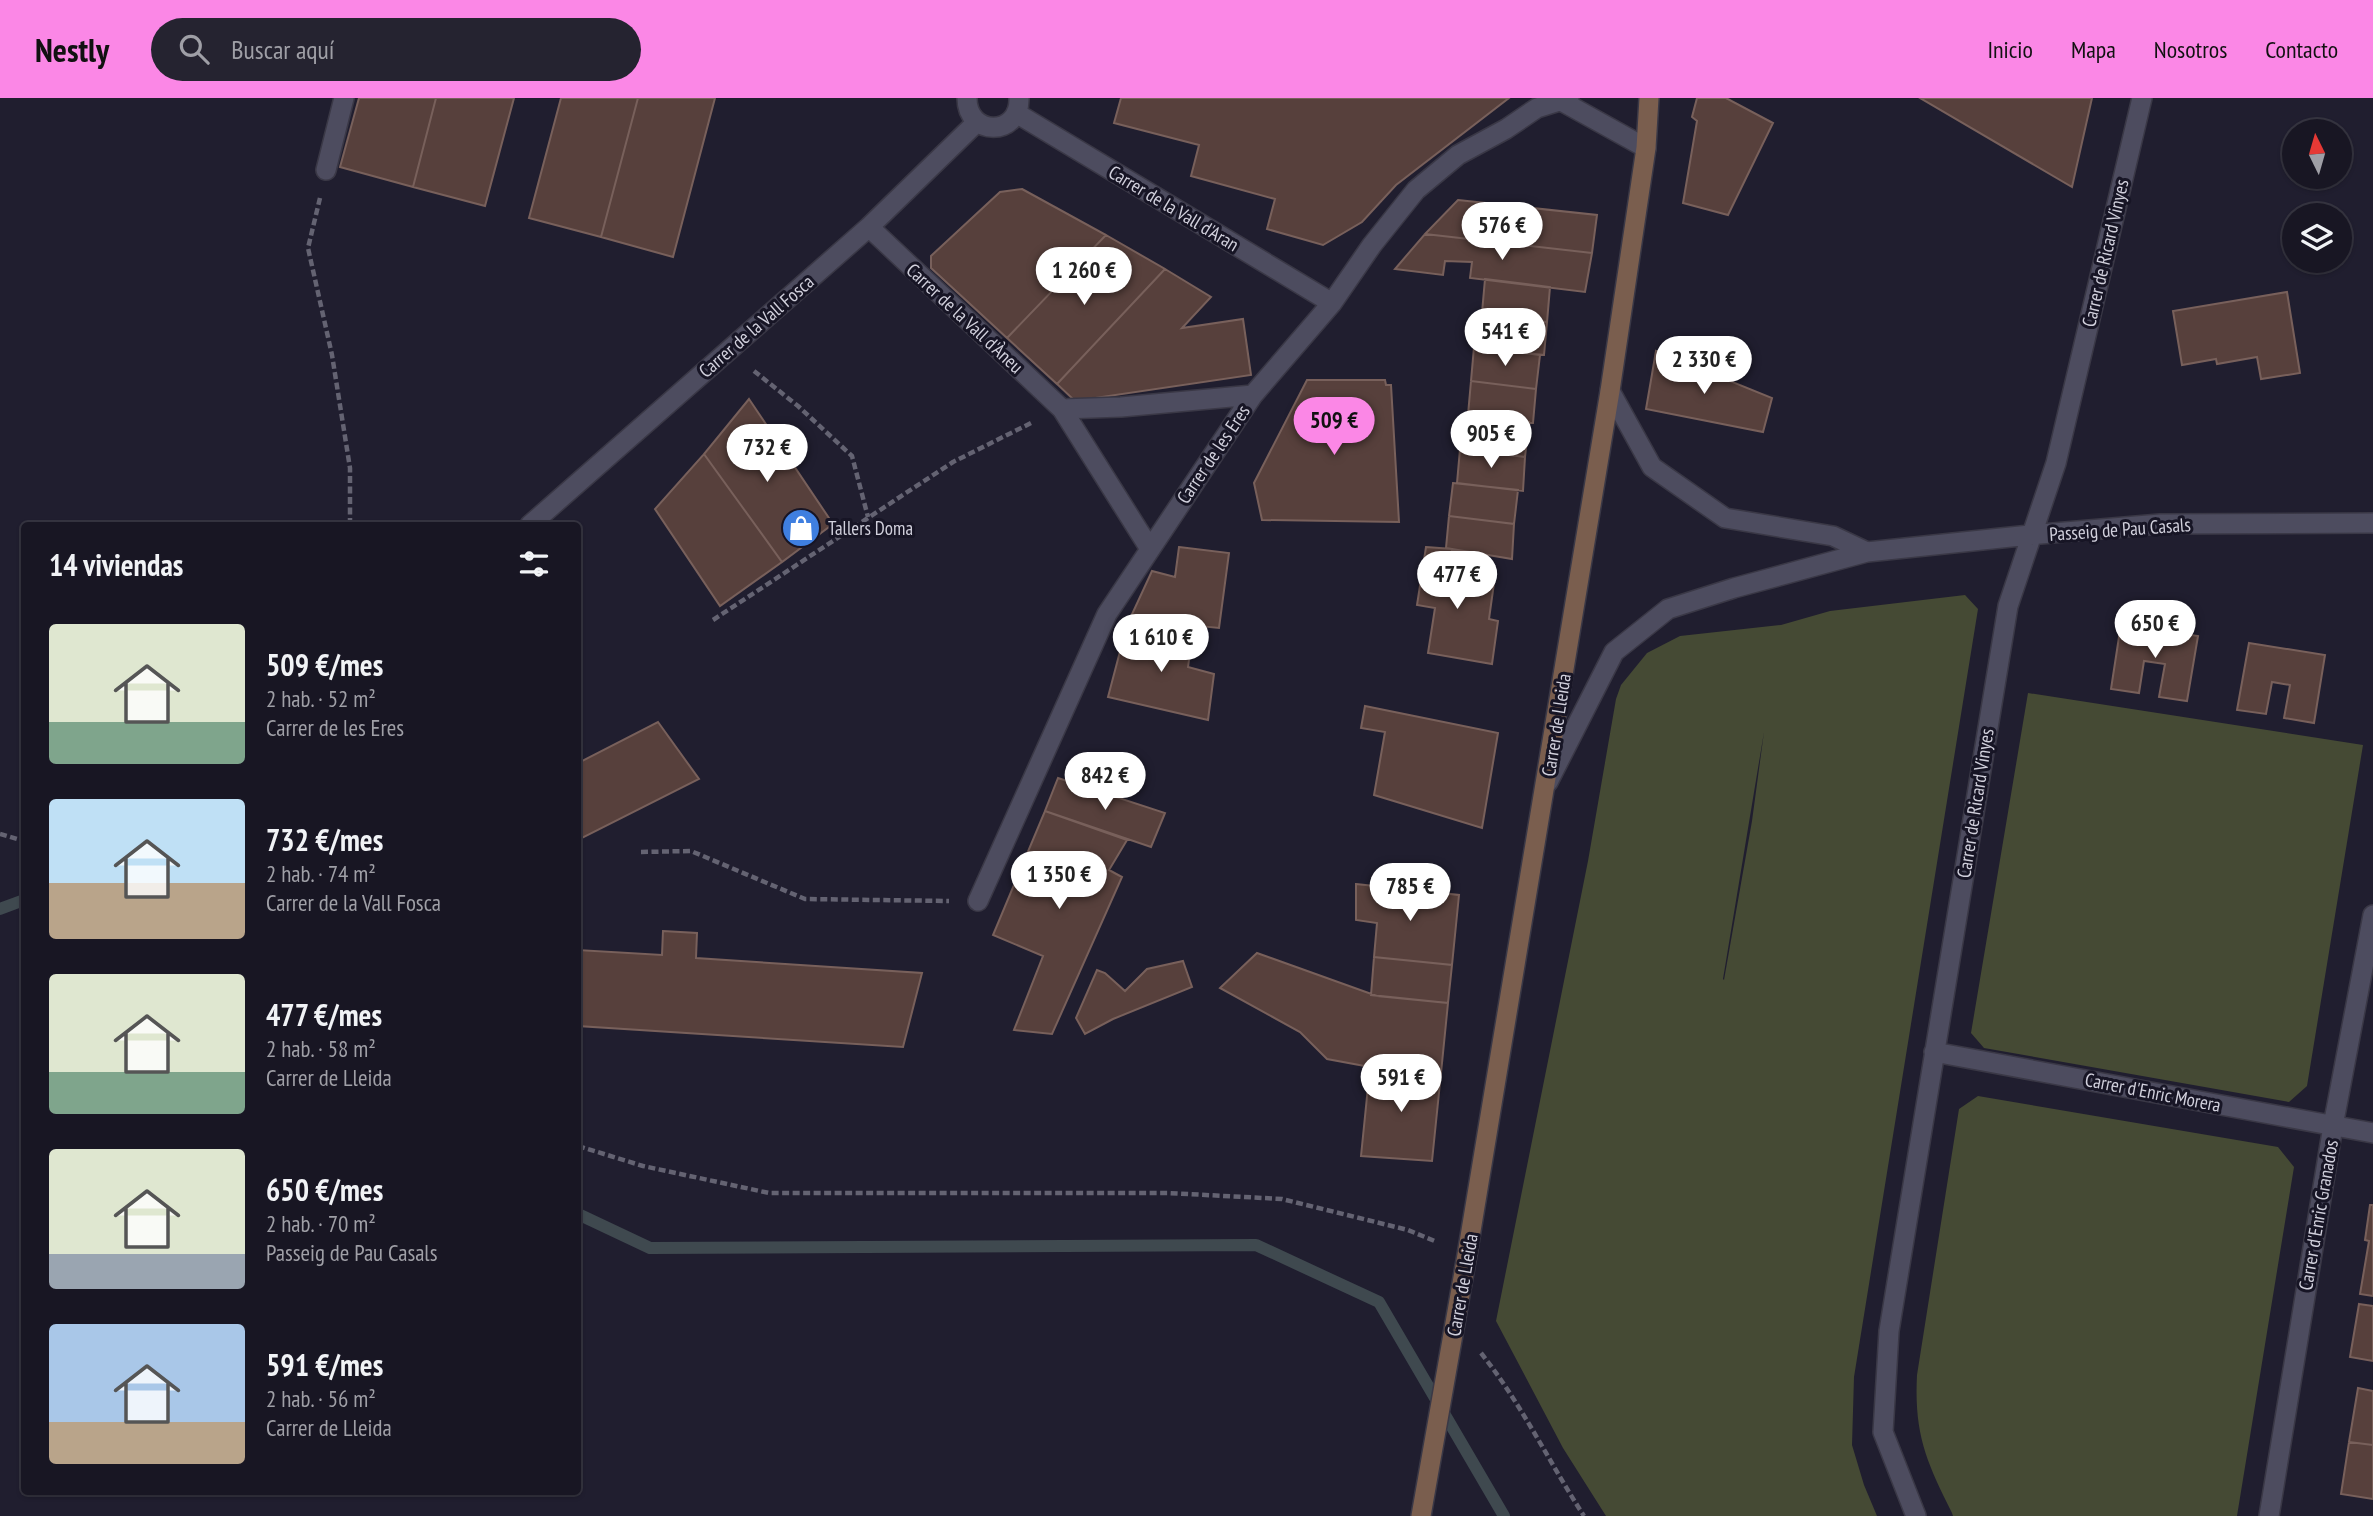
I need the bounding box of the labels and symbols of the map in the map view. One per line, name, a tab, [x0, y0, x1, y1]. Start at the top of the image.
north arrow	[2282, 119, 2352, 189]
street label: Carrer de la Vall d'Aran	[1105, 160, 1243, 256]
street label: Carrer de Ricard Vinyes	[2076, 177, 2134, 329]
pin: 576 €	[1453, 202, 1551, 262]
pin: 1 260 €	[1019, 248, 1149, 307]
street label: Carrer de la Vall d'Àneu	[902, 258, 1028, 378]
street label: Carrer de la Vall Fosca	[694, 270, 818, 382]
pin: 541 €	[1456, 308, 1554, 368]
pin: 2 330 €	[1639, 336, 1769, 396]
pin: 509 €	[1285, 398, 1383, 457]
street label: Carrer de les Eres	[1171, 400, 1255, 508]
pin: 905 €	[1442, 410, 1540, 470]
pin: 732 €	[718, 424, 816, 484]
shop icon: Tallers Doma	[780, 507, 822, 549]
street label: Passeig de Pau Casals	[2048, 512, 2192, 546]
place label: Tallers Doma	[828, 516, 913, 540]
pin: 477 €	[1408, 552, 1506, 611]
pin: 650 €	[2106, 601, 2204, 660]
pin: 1 610 €	[1096, 614, 1226, 674]
street label: Carrer de Lleida	[1536, 672, 1576, 778]
street label: Carrer de Ricard Vinyes	[1951, 727, 1999, 879]
pin: 842 €	[1056, 752, 1154, 812]
pin: 1 350 €	[994, 852, 1124, 911]
pin: 785 €	[1361, 864, 1459, 923]
pin: 591 €	[1352, 1054, 1450, 1114]
street label: Carrer d'Enric Morera	[2083, 1067, 2223, 1117]
street label: Carrer d'Enric Granados	[2293, 1138, 2343, 1292]
street label: Carrer de Lleida	[1441, 1232, 1483, 1338]

